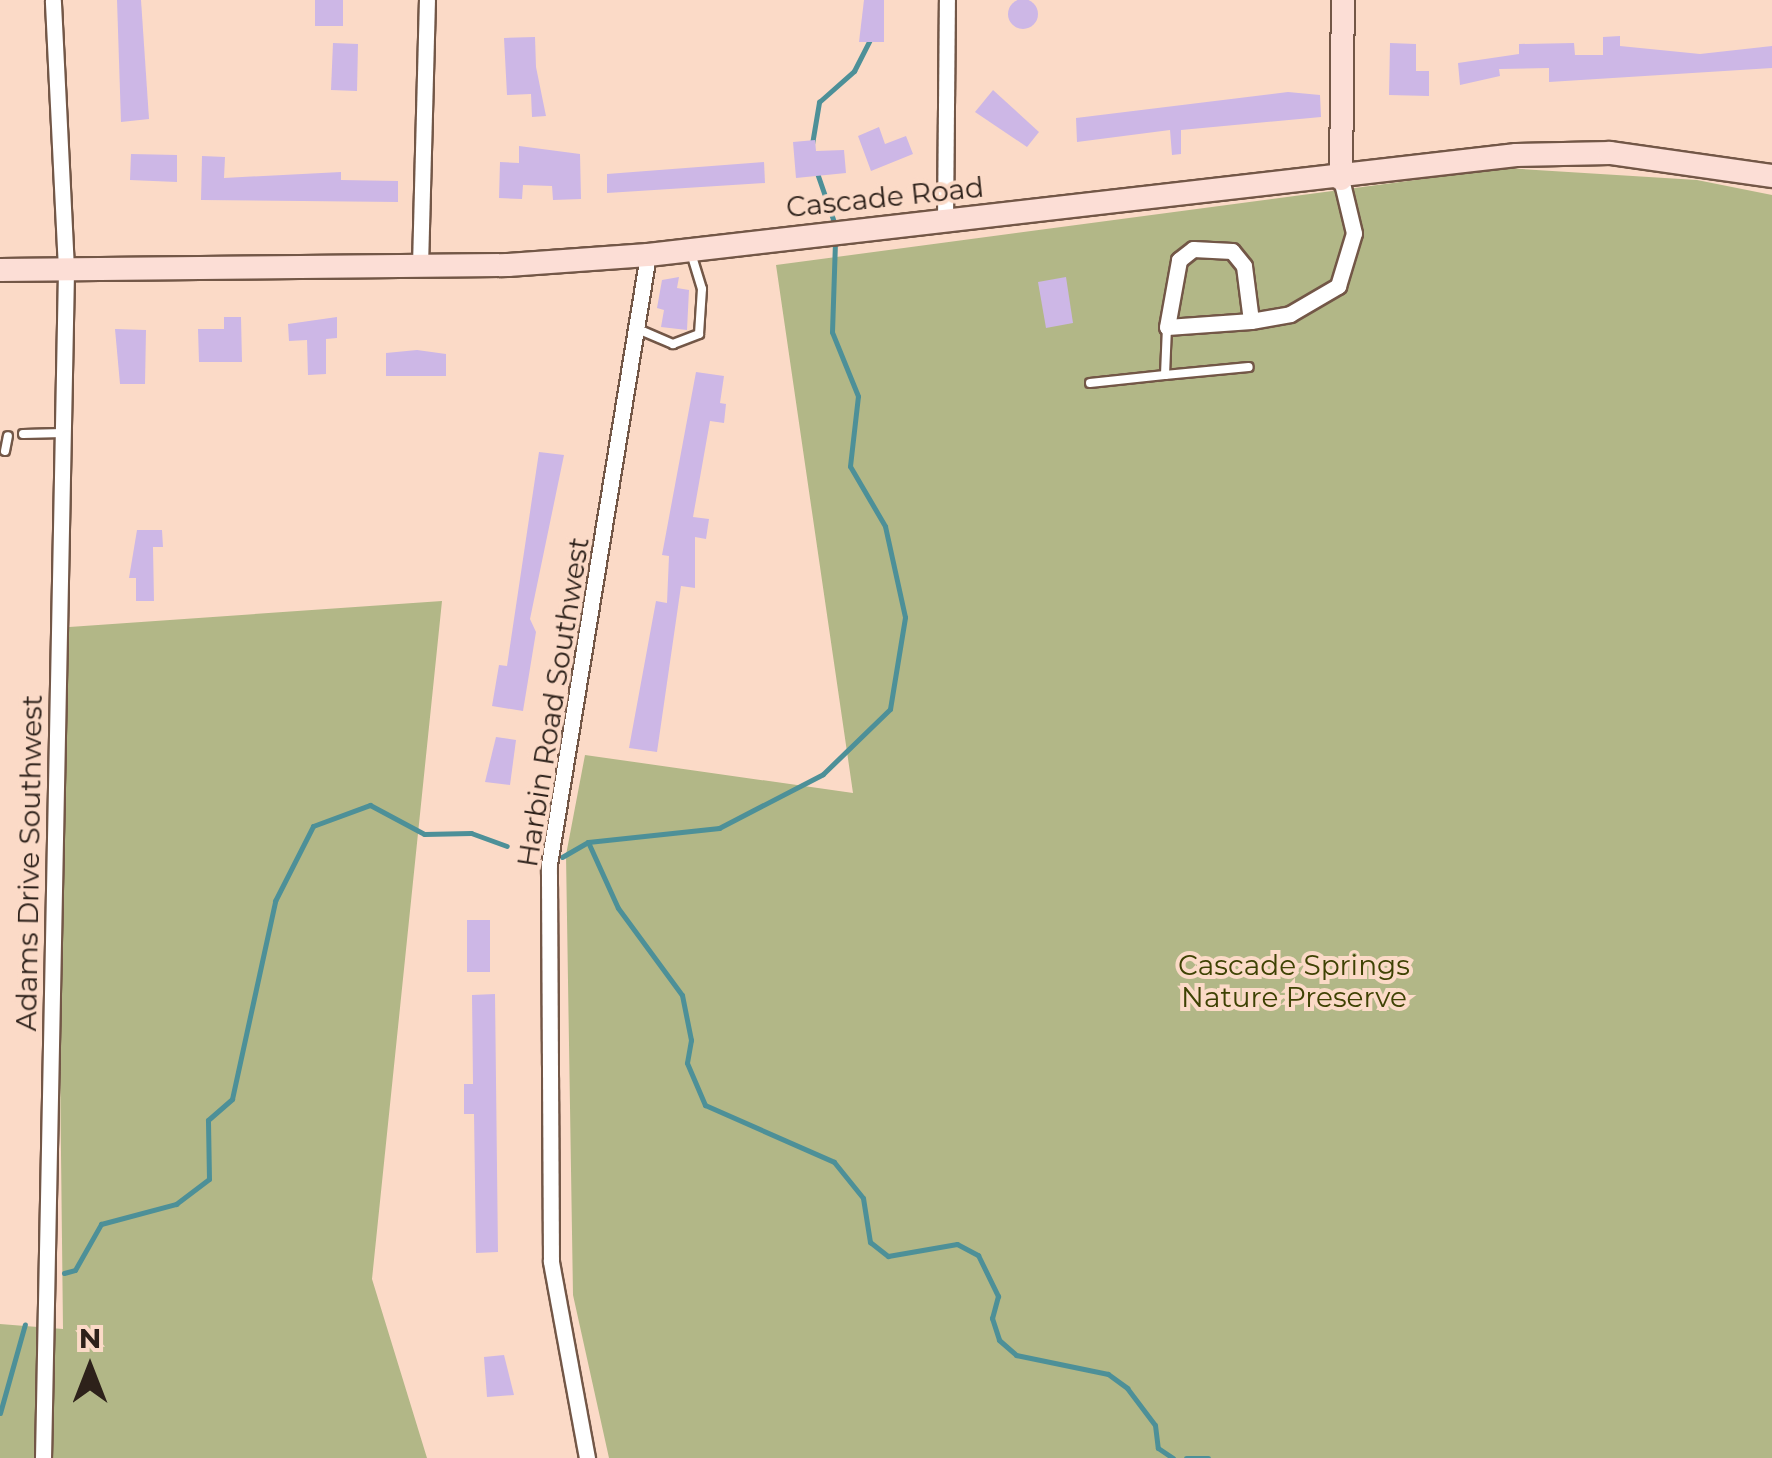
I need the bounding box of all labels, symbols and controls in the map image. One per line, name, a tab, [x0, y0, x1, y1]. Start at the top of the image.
street label: Cascade Road	[785, 170, 985, 224]
street label: Harbin Road Southwest	[510, 535, 596, 869]
street label: Adams Drive Southwest	[9, 694, 49, 1032]
park label: Cascade Springs Nature Preserve	[1178, 948, 1410, 1014]
north arrow	[40, 1318, 140, 1418]
text: N	[79, 1321, 101, 1355]

